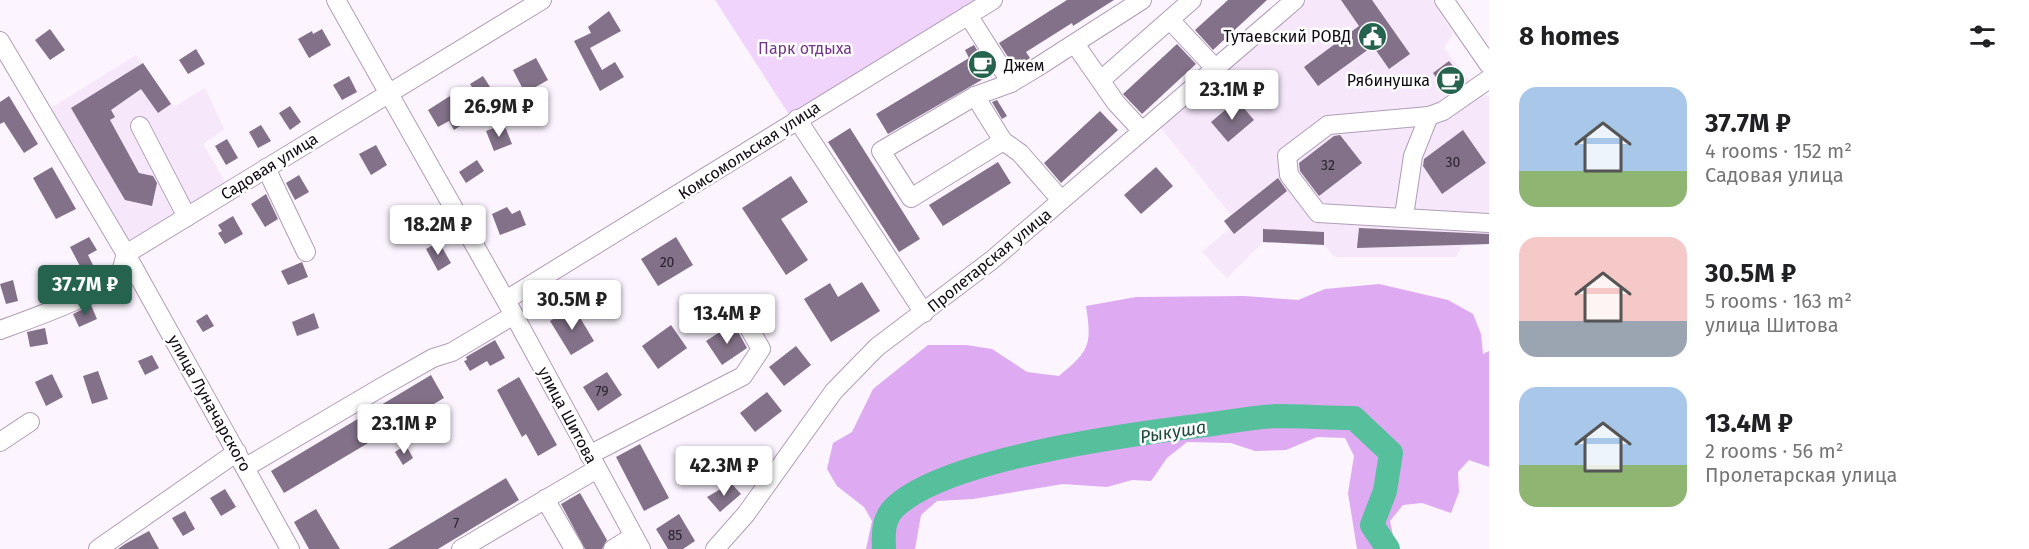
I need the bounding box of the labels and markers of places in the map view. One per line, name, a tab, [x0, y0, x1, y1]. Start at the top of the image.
public building icon: Тутаевский РОВД	[1356, 20, 1388, 52]
place label: Тутаевский РОВД	[1223, 27, 1351, 46]
cafe icon: Джем	[967, 49, 999, 81]
place label: Джем	[1003, 56, 1045, 75]
cafe icon: Рябинушка	[1435, 64, 1467, 96]
pin: 23.1M ₽	[1177, 70, 1287, 121]
place label: Рябинушка	[1347, 71, 1430, 90]
pin: 26.9M ₽	[444, 87, 554, 138]
pin: 18.2M ₽	[383, 205, 493, 256]
pin: 37.7M ₽	[30, 265, 140, 316]
pin: 30.5M ₽	[517, 280, 627, 331]
pin: 13.4M ₽	[672, 294, 782, 345]
pin: 23.1M ₽	[349, 404, 459, 455]
pin: 42.3M ₽	[669, 446, 779, 497]

